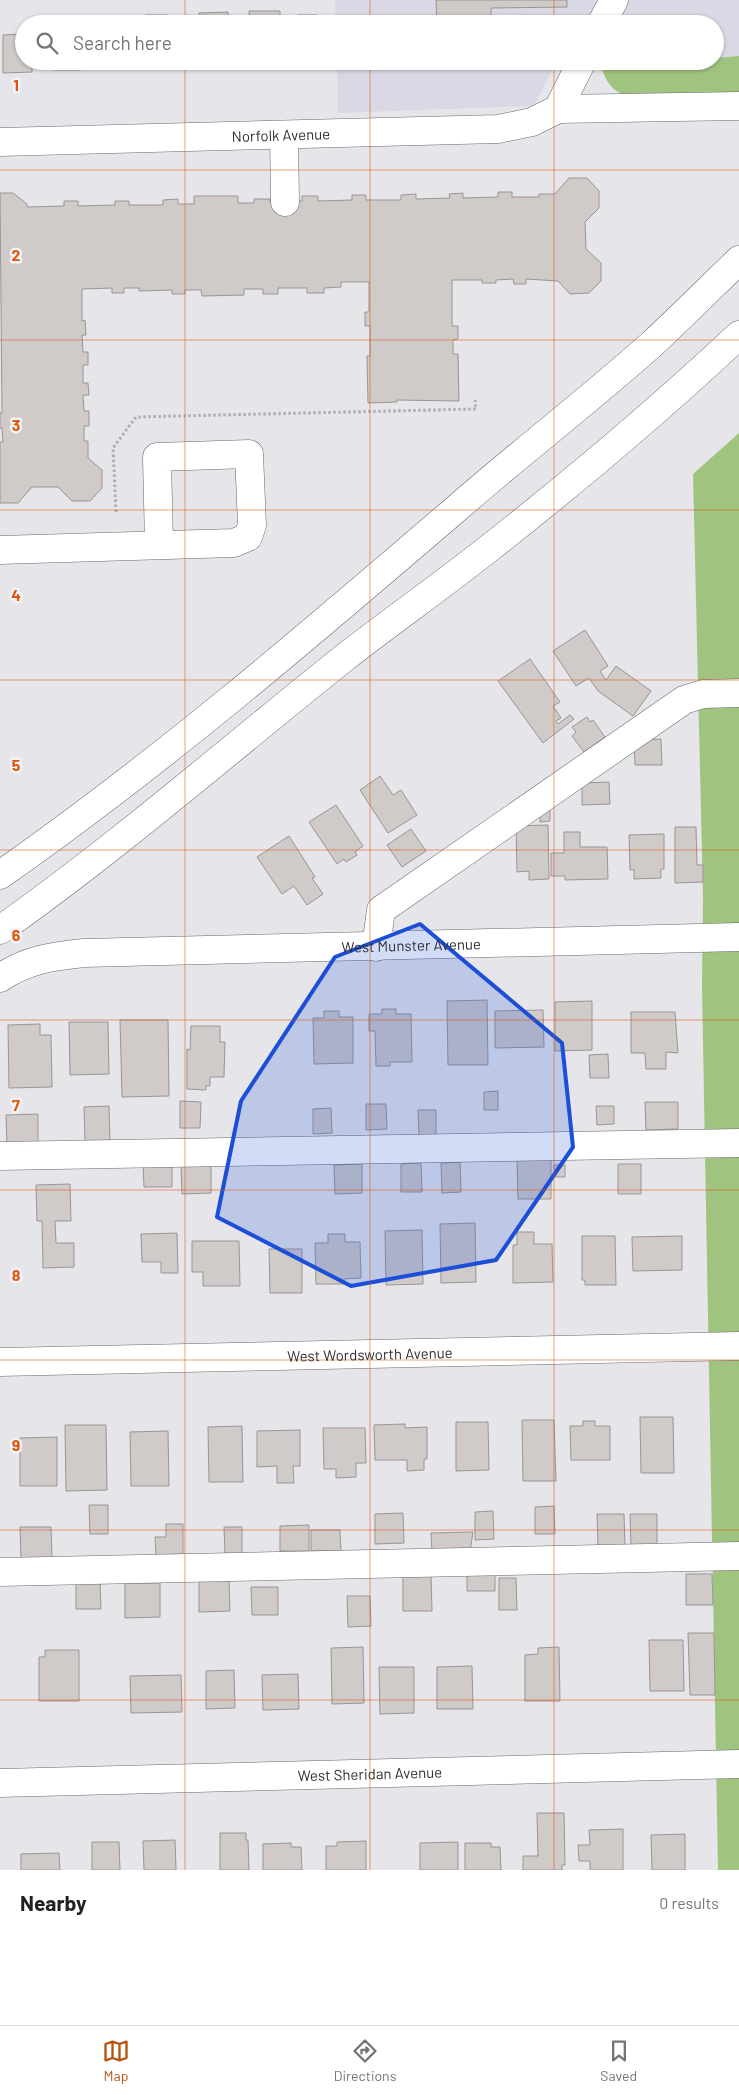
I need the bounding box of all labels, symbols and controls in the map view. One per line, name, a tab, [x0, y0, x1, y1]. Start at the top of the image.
search box	[15, 15, 724, 70]
icon: search	[33, 29, 61, 57]
text: Search here	[73, 31, 172, 54]
text: 1	[13, 75, 19, 94]
street label: Norfolk Avenue	[231, 124, 330, 145]
text: 2	[12, 245, 21, 264]
text: 3	[12, 415, 20, 434]
text: 4	[11, 585, 21, 604]
text: 5	[12, 755, 21, 774]
text: 6	[12, 925, 21, 944]
street label: West Munster Avenue	[341, 934, 481, 956]
text: 7	[12, 1095, 20, 1114]
text: 8	[12, 1265, 21, 1284]
street label: West Wordsworth Avenue	[287, 1343, 453, 1365]
text: 9	[12, 1435, 20, 1454]
street label: West Sheridan Avenue	[297, 1763, 442, 1784]
text: Nearby	[20, 1890, 86, 1915]
text: 0 results	[659, 1893, 719, 1912]
tab: Map	[102, 2037, 130, 2084]
tab: Directions	[334, 2037, 396, 2084]
tab: Saved	[600, 2037, 637, 2084]

